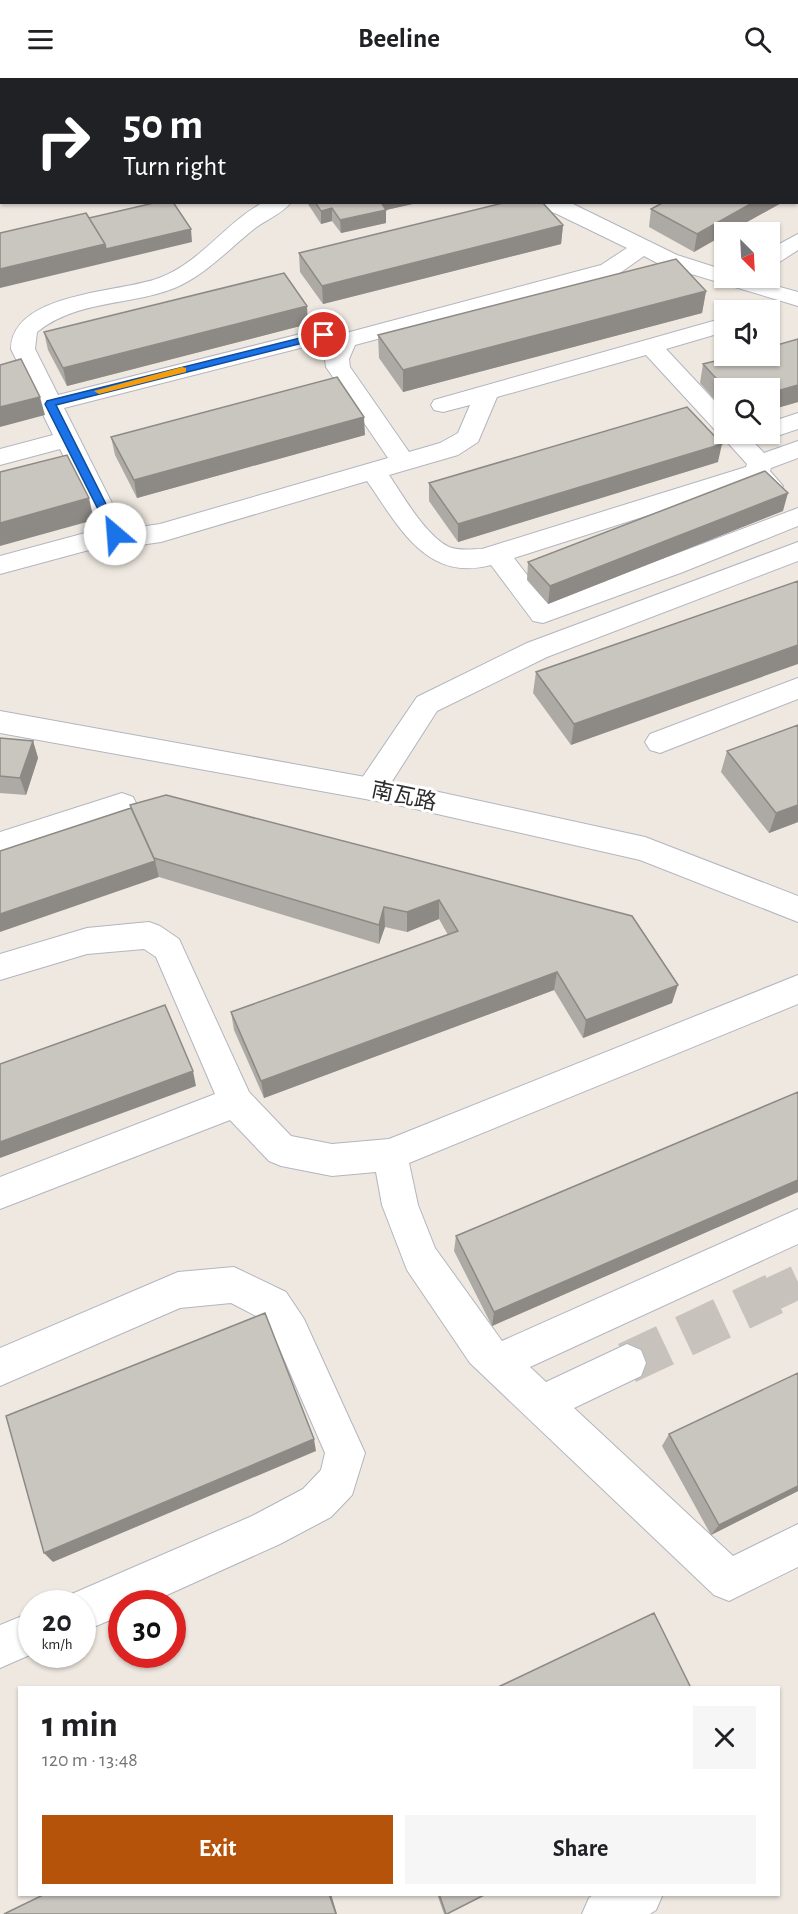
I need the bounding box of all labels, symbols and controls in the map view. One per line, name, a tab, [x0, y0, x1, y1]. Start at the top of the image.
icon: menu	[24, 23, 57, 56]
icon: search	[741, 23, 774, 56]
text: Beeline	[358, 25, 440, 52]
icon: right	[24, 102, 102, 180]
text: 50 m	[123, 104, 203, 146]
text: Turn right	[123, 153, 226, 180]
north arrow	[714, 222, 780, 288]
map controls	[714, 222, 780, 444]
button: sound	[714, 300, 780, 366]
pin	[298, 309, 349, 360]
icon: arrive	[307, 318, 340, 351]
button: search	[714, 378, 780, 444]
position arrow	[83, 502, 147, 566]
street label: 南瓦路	[369, 777, 439, 814]
speed limit sign: 30	[108, 1590, 186, 1668]
text: 20	[42, 1607, 72, 1637]
text: km/h	[42, 1637, 72, 1652]
button: close	[693, 1706, 756, 1769]
text: 1 min	[42, 1707, 118, 1743]
text: 120 m · 13:48	[42, 1750, 138, 1770]
button: Exit	[42, 1815, 393, 1884]
button: Share	[405, 1815, 756, 1884]

